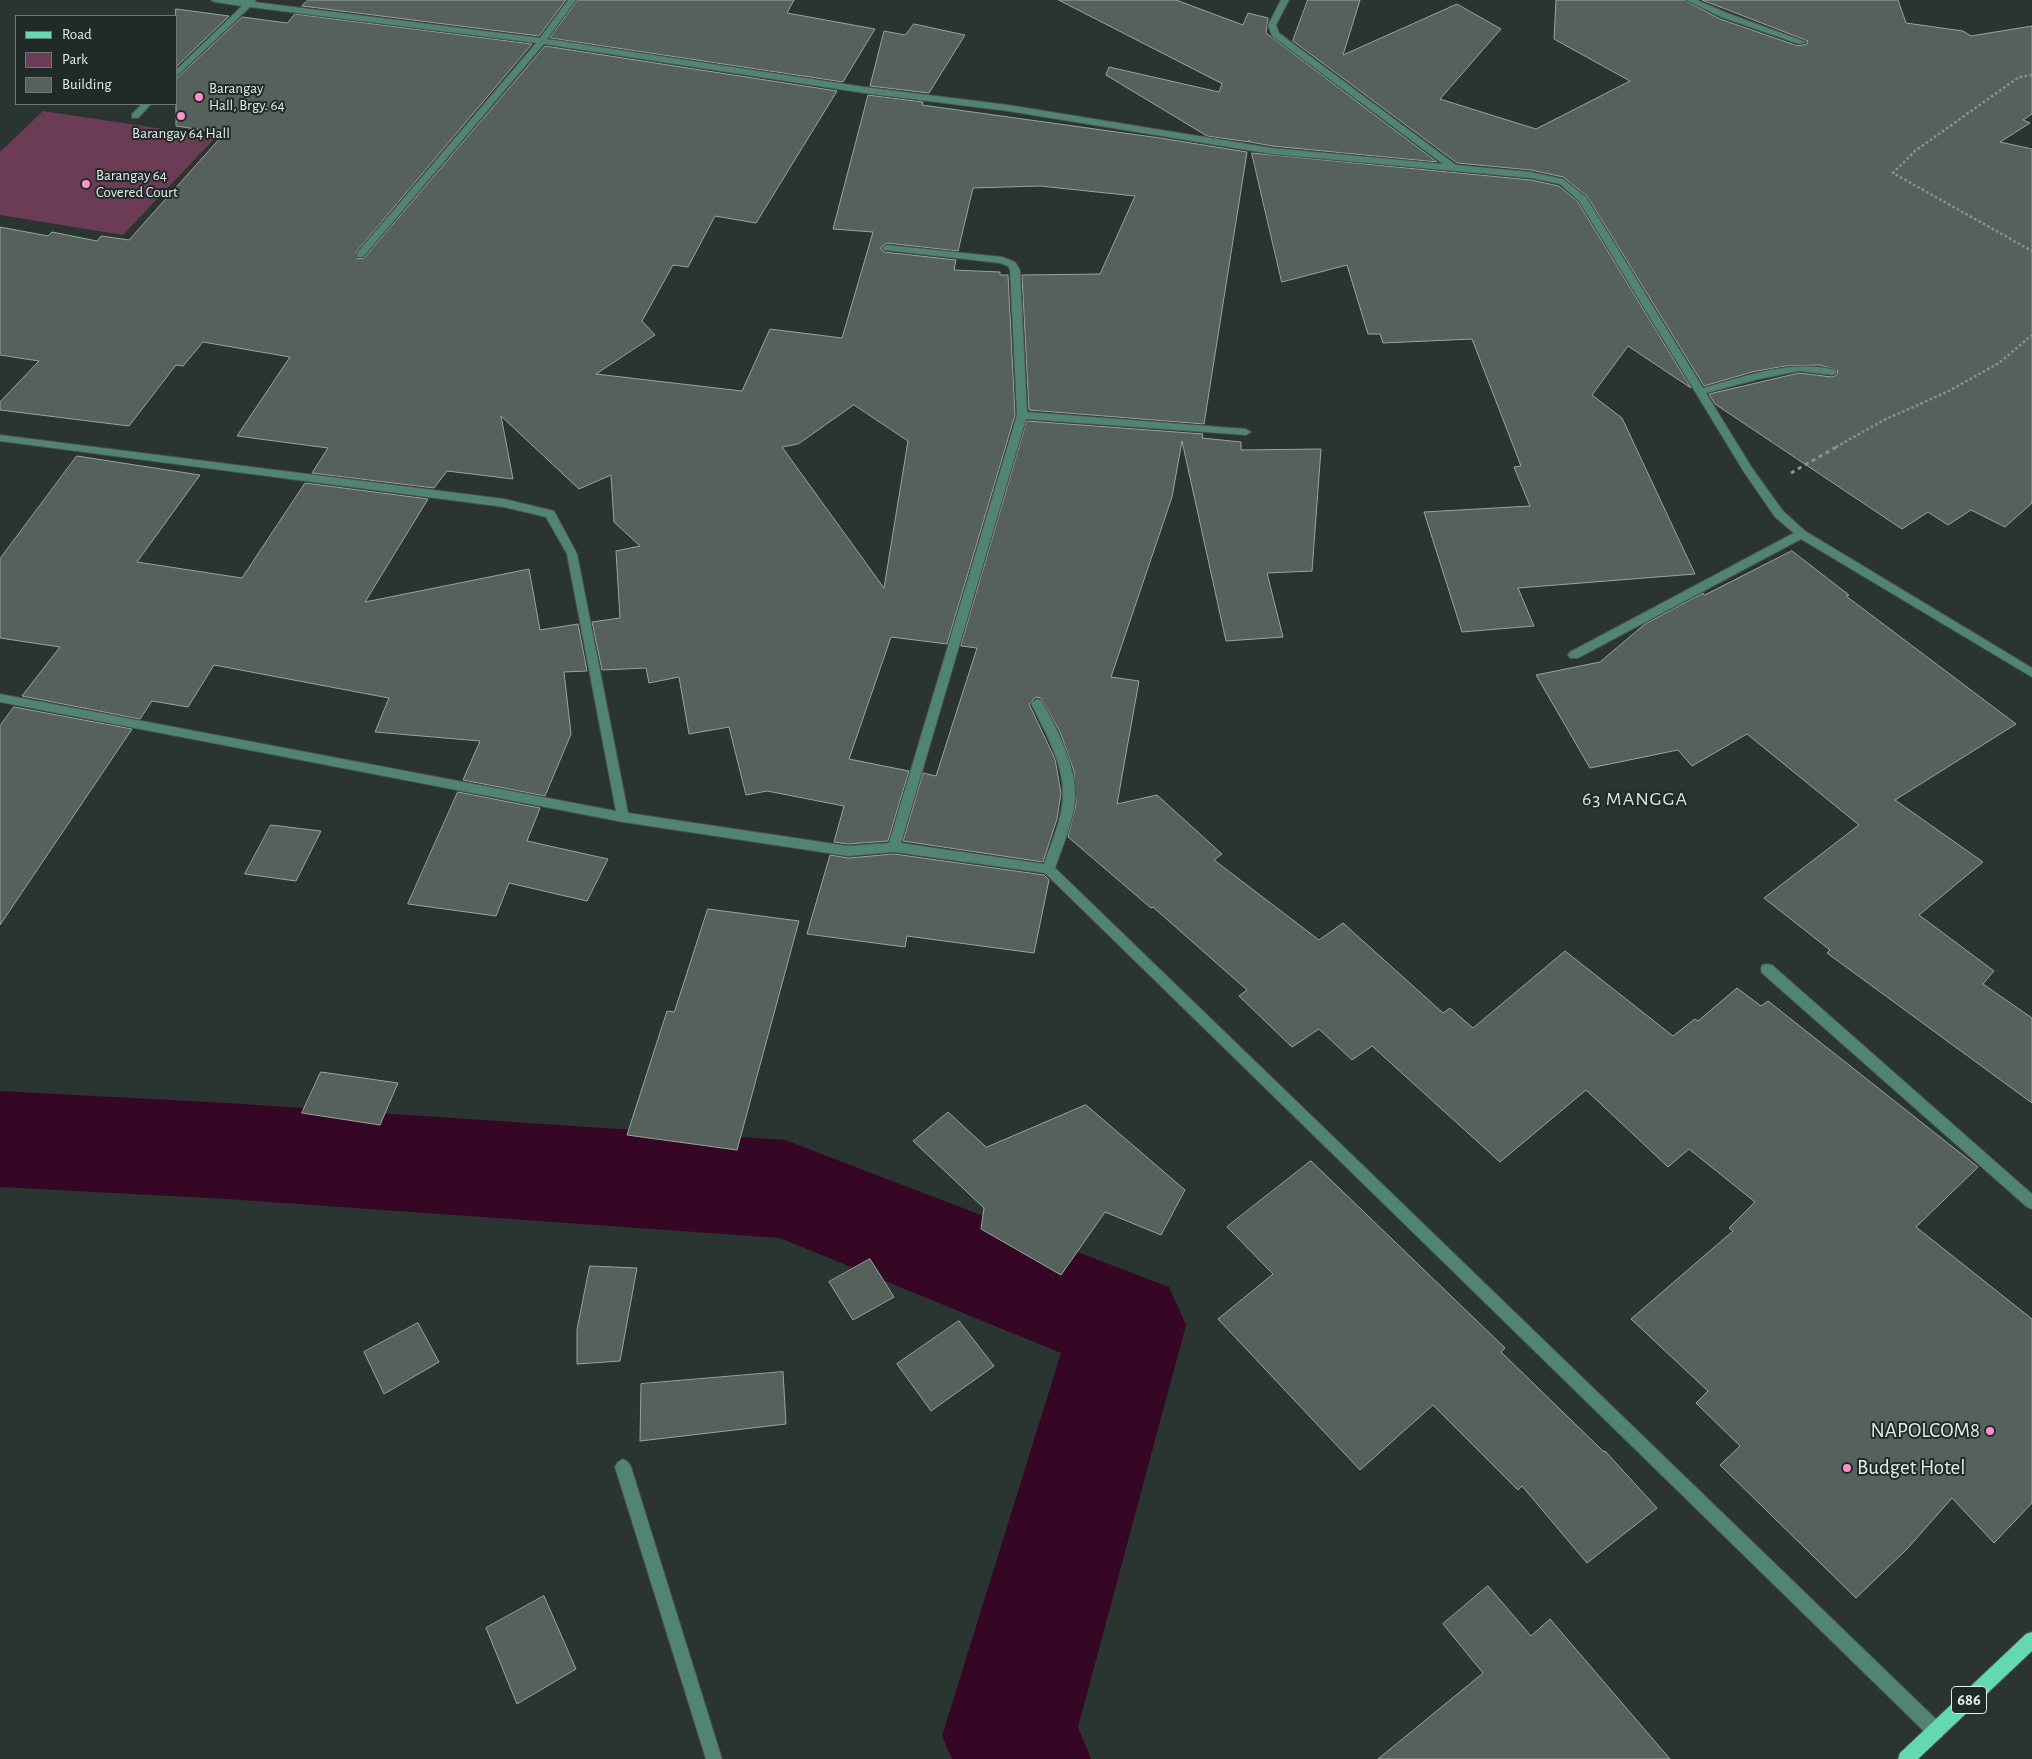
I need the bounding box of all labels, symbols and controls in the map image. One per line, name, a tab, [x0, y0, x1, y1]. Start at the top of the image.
legend	[15, 15, 178, 105]
text: Road	[62, 27, 92, 42]
text: Park	[62, 52, 88, 67]
text: Building	[62, 77, 112, 92]
place label: Barangay Hall, Brgy. 64	[209, 79, 285, 114]
marker: Barangay Hall, Brgy. 64	[193, 91, 205, 103]
marker: Barangay 64 Hall	[175, 110, 187, 122]
place label: Barangay 64 Hall	[132, 124, 230, 142]
place label: Barangay 64 Covered Court	[96, 166, 178, 201]
marker: Barangay 64 Covered Court	[80, 178, 92, 190]
district label: 63 MANGGA	[1581, 787, 1689, 811]
place label: NAPOLCOM8	[1871, 1418, 1980, 1444]
marker: NAPOLCOM8	[1984, 1425, 1996, 1437]
place label: Budget Hotel	[1857, 1455, 1965, 1481]
marker: Budget Hotel	[1841, 1462, 1853, 1474]
road number: 686	[1952, 1686, 1986, 1714]

